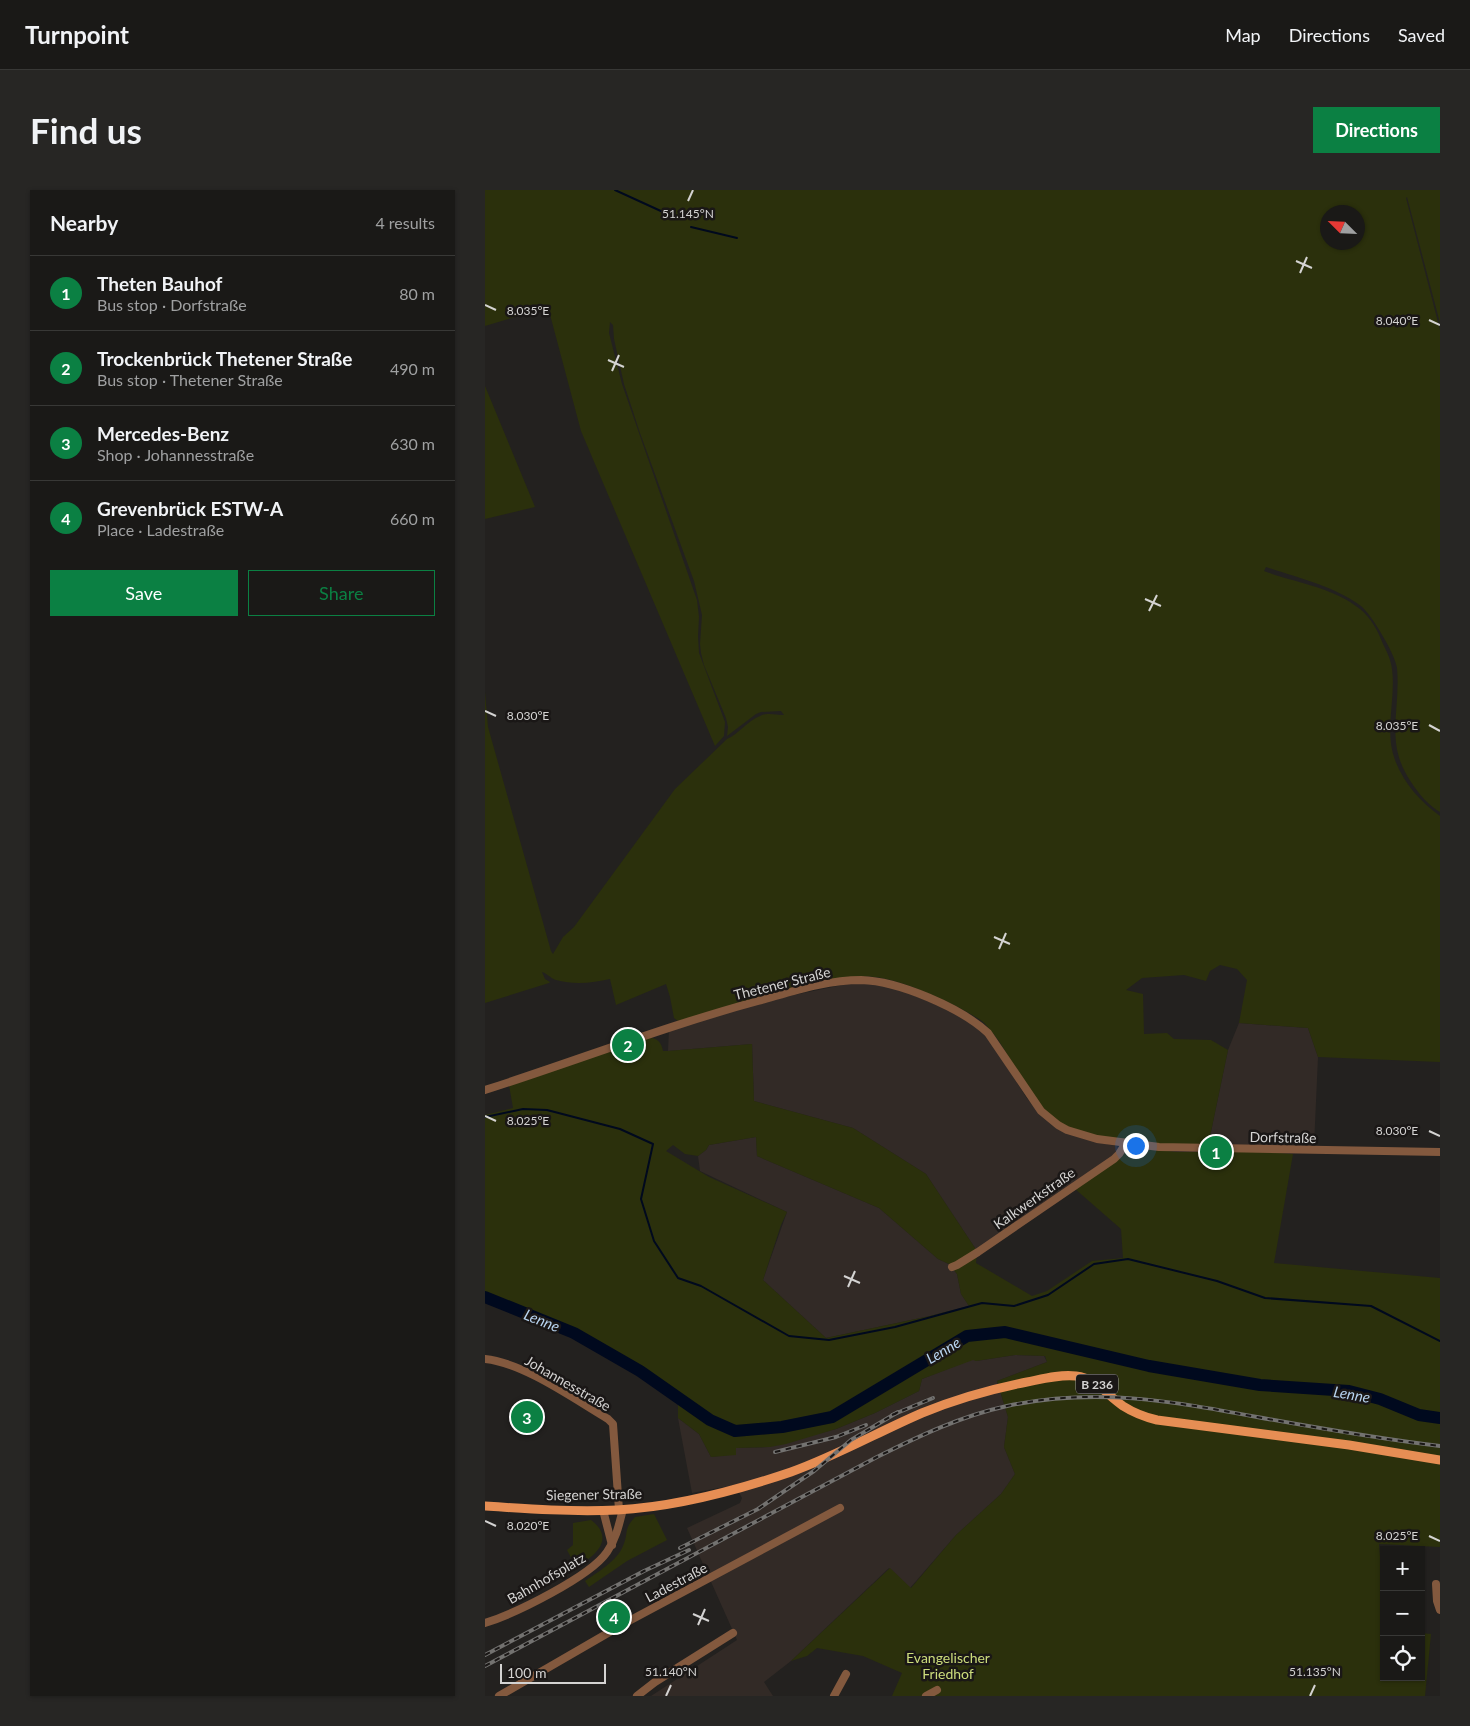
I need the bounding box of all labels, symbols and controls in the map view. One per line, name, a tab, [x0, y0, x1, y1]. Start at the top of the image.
text: Turnpoint	[25, 20, 129, 49]
text: Map	[1225, 24, 1261, 46]
text: Directions	[1289, 24, 1370, 46]
text: Saved	[1398, 24, 1445, 46]
button: Directions	[1313, 107, 1440, 153]
text: Find us	[30, 109, 142, 151]
north arrow	[1320, 205, 1365, 250]
text: 51.145°N	[662, 206, 714, 221]
text: Nearby	[50, 210, 118, 235]
text: 4 results	[375, 213, 435, 232]
text: Theten Bauhof	[97, 272, 222, 295]
text: 1	[61, 284, 71, 303]
text: 80 m	[399, 284, 435, 303]
text: Bus stop · Dorfstraße	[97, 295, 247, 314]
text: 8.035°E	[507, 303, 549, 318]
text: 8.040°E	[1376, 313, 1418, 328]
text: Trockenbrück Thetener Straße	[97, 347, 352, 370]
text: 2	[61, 359, 71, 378]
text: 490 m	[390, 359, 435, 378]
text: Bus stop · Thetener Straße	[97, 370, 283, 389]
text: Mercedes-Benz	[97, 422, 229, 445]
text: 3	[61, 434, 71, 453]
text: 630 m	[390, 434, 435, 453]
text: Shop · Johannesstraße	[97, 445, 254, 464]
text: Grevenbrück ESTW-A	[97, 497, 283, 520]
text: 4	[61, 509, 71, 528]
text: 660 m	[390, 509, 435, 528]
text: Place · Ladestraße	[97, 520, 224, 539]
button: Save	[50, 570, 238, 616]
button: Share	[248, 570, 435, 616]
text: 8.030°E	[507, 708, 549, 723]
text: 8.035°E	[1376, 718, 1418, 733]
street label: Thetener Straße	[732, 963, 832, 1003]
pin: 2	[612, 1026, 644, 1064]
text: 8.025°E	[507, 1113, 549, 1128]
text: 8.030°E	[1376, 1123, 1418, 1138]
street label: Dorfstraße	[1249, 1128, 1317, 1146]
your location	[1123, 1133, 1149, 1159]
pin: 1	[1200, 1133, 1232, 1171]
street label: Kalkwerkstraße	[990, 1164, 1078, 1232]
water label: Lenne	[522, 1305, 562, 1335]
water label: Lenne	[923, 1333, 963, 1367]
street label: Johannesstraße	[522, 1352, 614, 1414]
road number: B 236	[1076, 1374, 1118, 1394]
water label: Lenne	[1332, 1382, 1372, 1406]
pin: 3	[511, 1398, 543, 1436]
street label: Siegener Straße	[546, 1485, 642, 1503]
text: 8.020°E	[507, 1518, 549, 1533]
text: 8.025°E	[1376, 1528, 1418, 1543]
map controls	[1380, 1546, 1425, 1681]
button: +	[1380, 1546, 1425, 1591]
street label: Bahnhofsplatz	[504, 1549, 588, 1607]
street label: Ladestraße	[642, 1559, 710, 1605]
button: −	[1380, 1591, 1425, 1636]
pin: 4	[598, 1598, 630, 1636]
button: locate	[1380, 1636, 1425, 1681]
park label: Evangelischer Friedhof	[906, 1649, 990, 1682]
scale bar	[500, 1661, 606, 1684]
text: 100 m	[507, 1664, 546, 1681]
text: 51.140°N	[645, 1664, 697, 1679]
text: 51.135°N	[1289, 1664, 1341, 1679]

